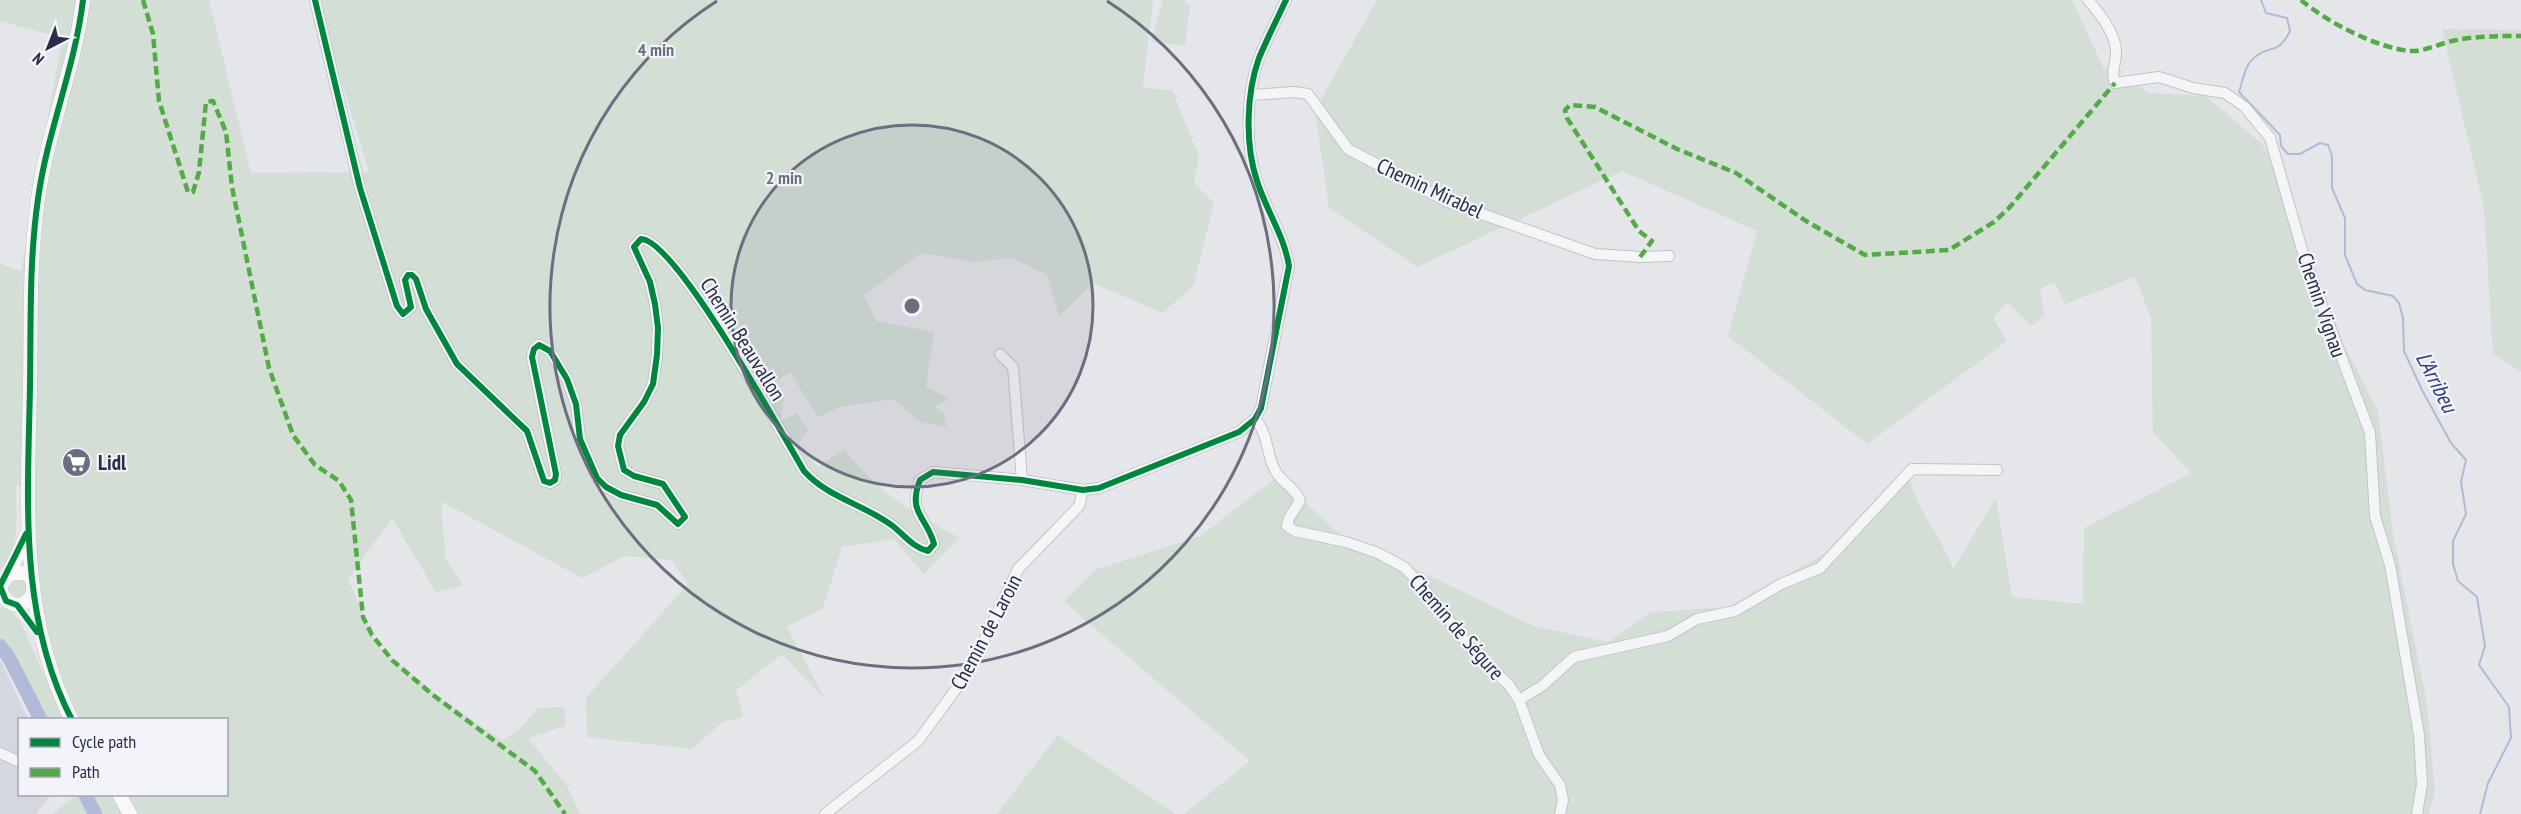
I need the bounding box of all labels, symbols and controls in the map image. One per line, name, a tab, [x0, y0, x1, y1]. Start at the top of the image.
north arrow	[18, 18, 78, 78]
text: 4 min	[638, 38, 674, 61]
text: N	[28, 49, 48, 69]
street label: Chemin Mirabel	[1373, 152, 1488, 224]
text: 2 min	[766, 166, 802, 189]
street label: Chemin Vignau	[2291, 249, 2353, 361]
street label: Chemin Beauvallon	[694, 272, 792, 406]
centre of rings	[902, 296, 922, 316]
water label: L'Arribeu	[2410, 347, 2465, 418]
supermarket icon: Lidl	[61, 446, 93, 478]
place label: Lidl	[98, 449, 127, 476]
street label: Chemin de Ségure	[1404, 568, 1510, 686]
street label: Chemin de Laroin	[944, 570, 1028, 694]
legend	[18, 718, 228, 796]
text: Cycle path	[72, 730, 136, 753]
text: Path	[72, 760, 100, 783]

